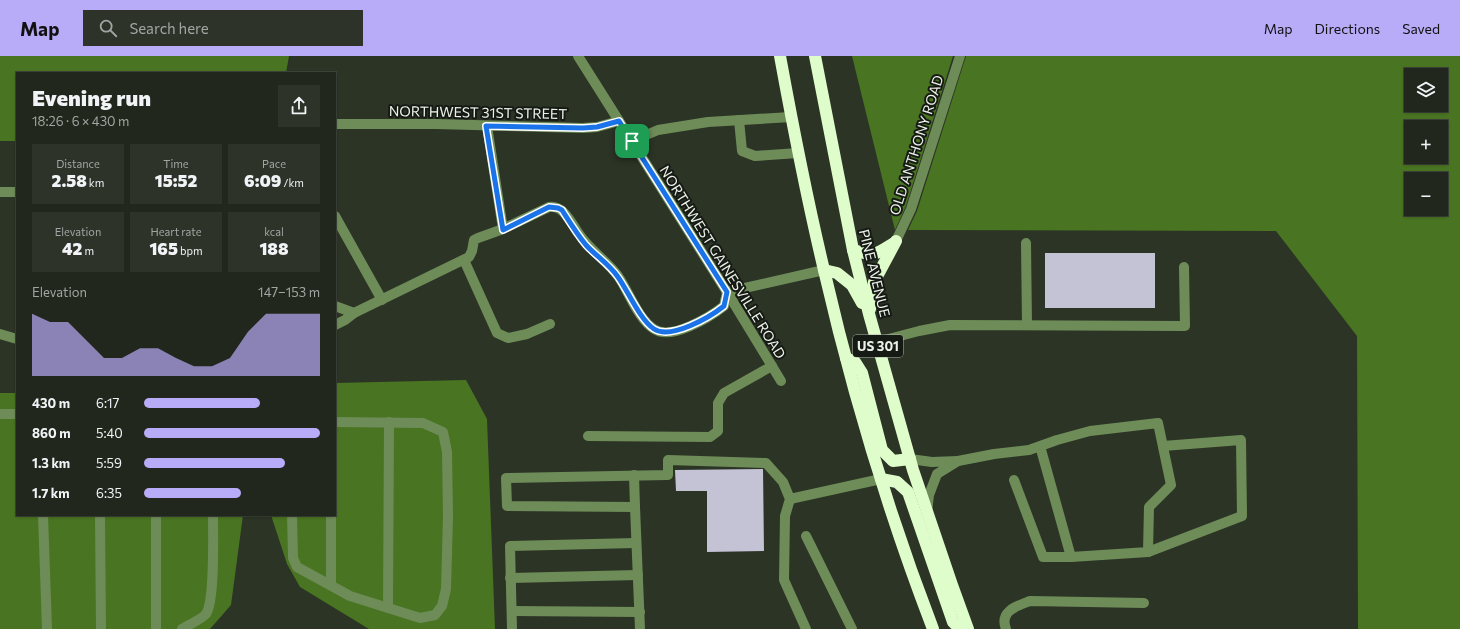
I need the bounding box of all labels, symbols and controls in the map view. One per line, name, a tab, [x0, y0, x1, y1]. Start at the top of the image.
search box	[83, 10, 363, 46]
text: Map	[20, 17, 59, 40]
icon: search	[97, 17, 119, 39]
text: Search here	[129, 19, 209, 37]
text: Map	[1264, 20, 1293, 37]
text: Directions	[1315, 20, 1380, 37]
text: Saved	[1402, 20, 1440, 37]
map controls	[1404, 68, 1448, 216]
button: layers	[1404, 68, 1448, 112]
street label: OLD ANTHONY ROAD	[885, 73, 947, 217]
text: Evening run	[32, 84, 151, 111]
button: share	[278, 85, 320, 127]
street label: NORTHWEST 31ST STREET	[389, 102, 567, 122]
text: 18:26 · 6 × 430 m	[32, 113, 129, 129]
button: +	[1404, 120, 1448, 164]
pin	[615, 124, 649, 158]
icon: arrive	[621, 130, 643, 152]
text: Distance	[56, 157, 100, 170]
text: Time	[163, 157, 189, 170]
text: Pace	[262, 157, 286, 170]
street label: NORTHWEST GAINESVILLE ROAD	[656, 162, 790, 362]
text: 2.58	[52, 170, 87, 191]
text: 15:52	[155, 170, 197, 191]
text: 6:09	[244, 170, 281, 191]
button: −	[1404, 172, 1448, 216]
text: km	[87, 176, 104, 189]
text: /km	[281, 176, 304, 189]
text: Elevation	[55, 225, 101, 238]
text: Heart rate	[150, 225, 202, 238]
text: kcal	[264, 225, 284, 238]
street label: PINE AVENUE	[856, 227, 894, 319]
text: 42	[62, 238, 82, 259]
text: 165	[149, 238, 178, 259]
text: 188	[259, 238, 289, 259]
text: m	[82, 244, 94, 257]
text: bpm	[178, 244, 203, 257]
text: Elevation	[32, 284, 87, 300]
text: 147–153 m	[258, 284, 320, 300]
road number: US 301	[853, 335, 903, 357]
text: 430 m	[32, 395, 70, 411]
text: 6:17	[96, 395, 119, 411]
text: 860 m	[32, 425, 71, 441]
text: 5:40	[96, 425, 123, 441]
text: 1.3 km	[32, 455, 70, 471]
text: 5:59	[96, 455, 122, 471]
text: 1.7 km	[32, 485, 70, 501]
text: 6:35	[96, 485, 122, 501]

